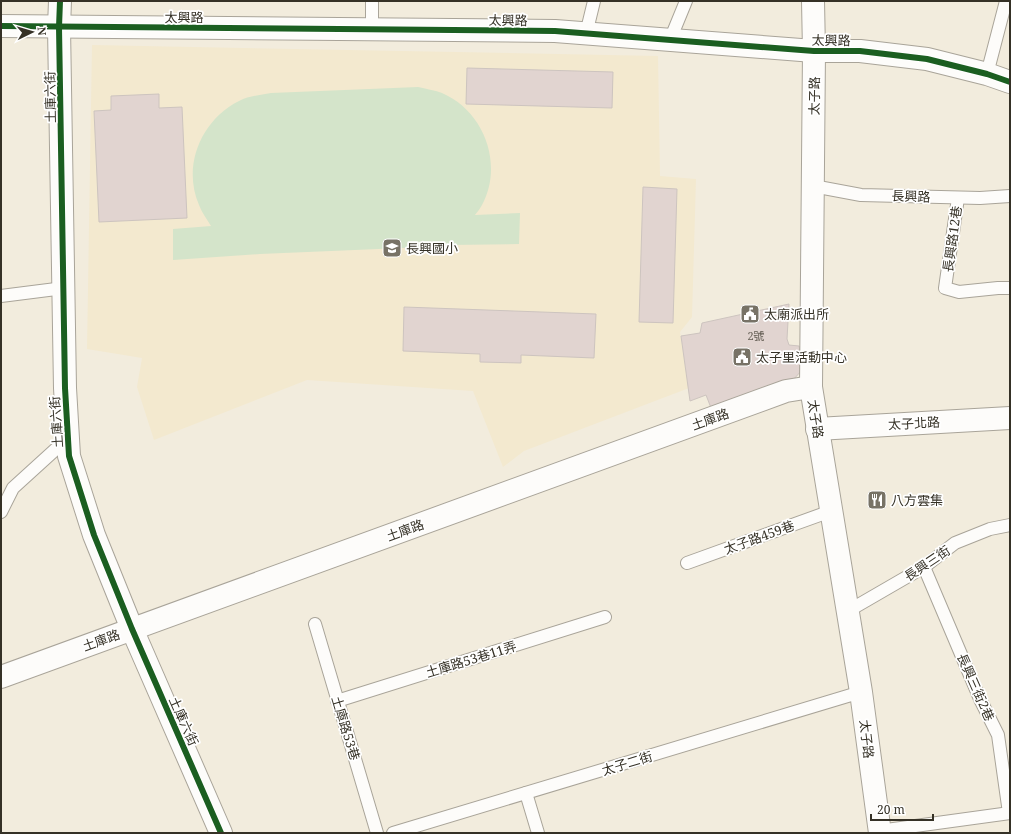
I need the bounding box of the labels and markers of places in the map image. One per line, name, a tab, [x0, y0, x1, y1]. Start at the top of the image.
school or university icon: 長興國小	[381, 237, 403, 259]
place label: 長興國小	[406, 239, 458, 257]
public building icon: 太廟派出所	[739, 303, 761, 325]
place label: 太廟派出所	[764, 305, 829, 323]
public building icon: 太子里活動中心	[731, 346, 753, 368]
place label: 太子里活動中心	[756, 348, 847, 366]
restaurant icon: 八方雲集	[866, 489, 888, 511]
place label: 八方雲集	[891, 491, 943, 509]

